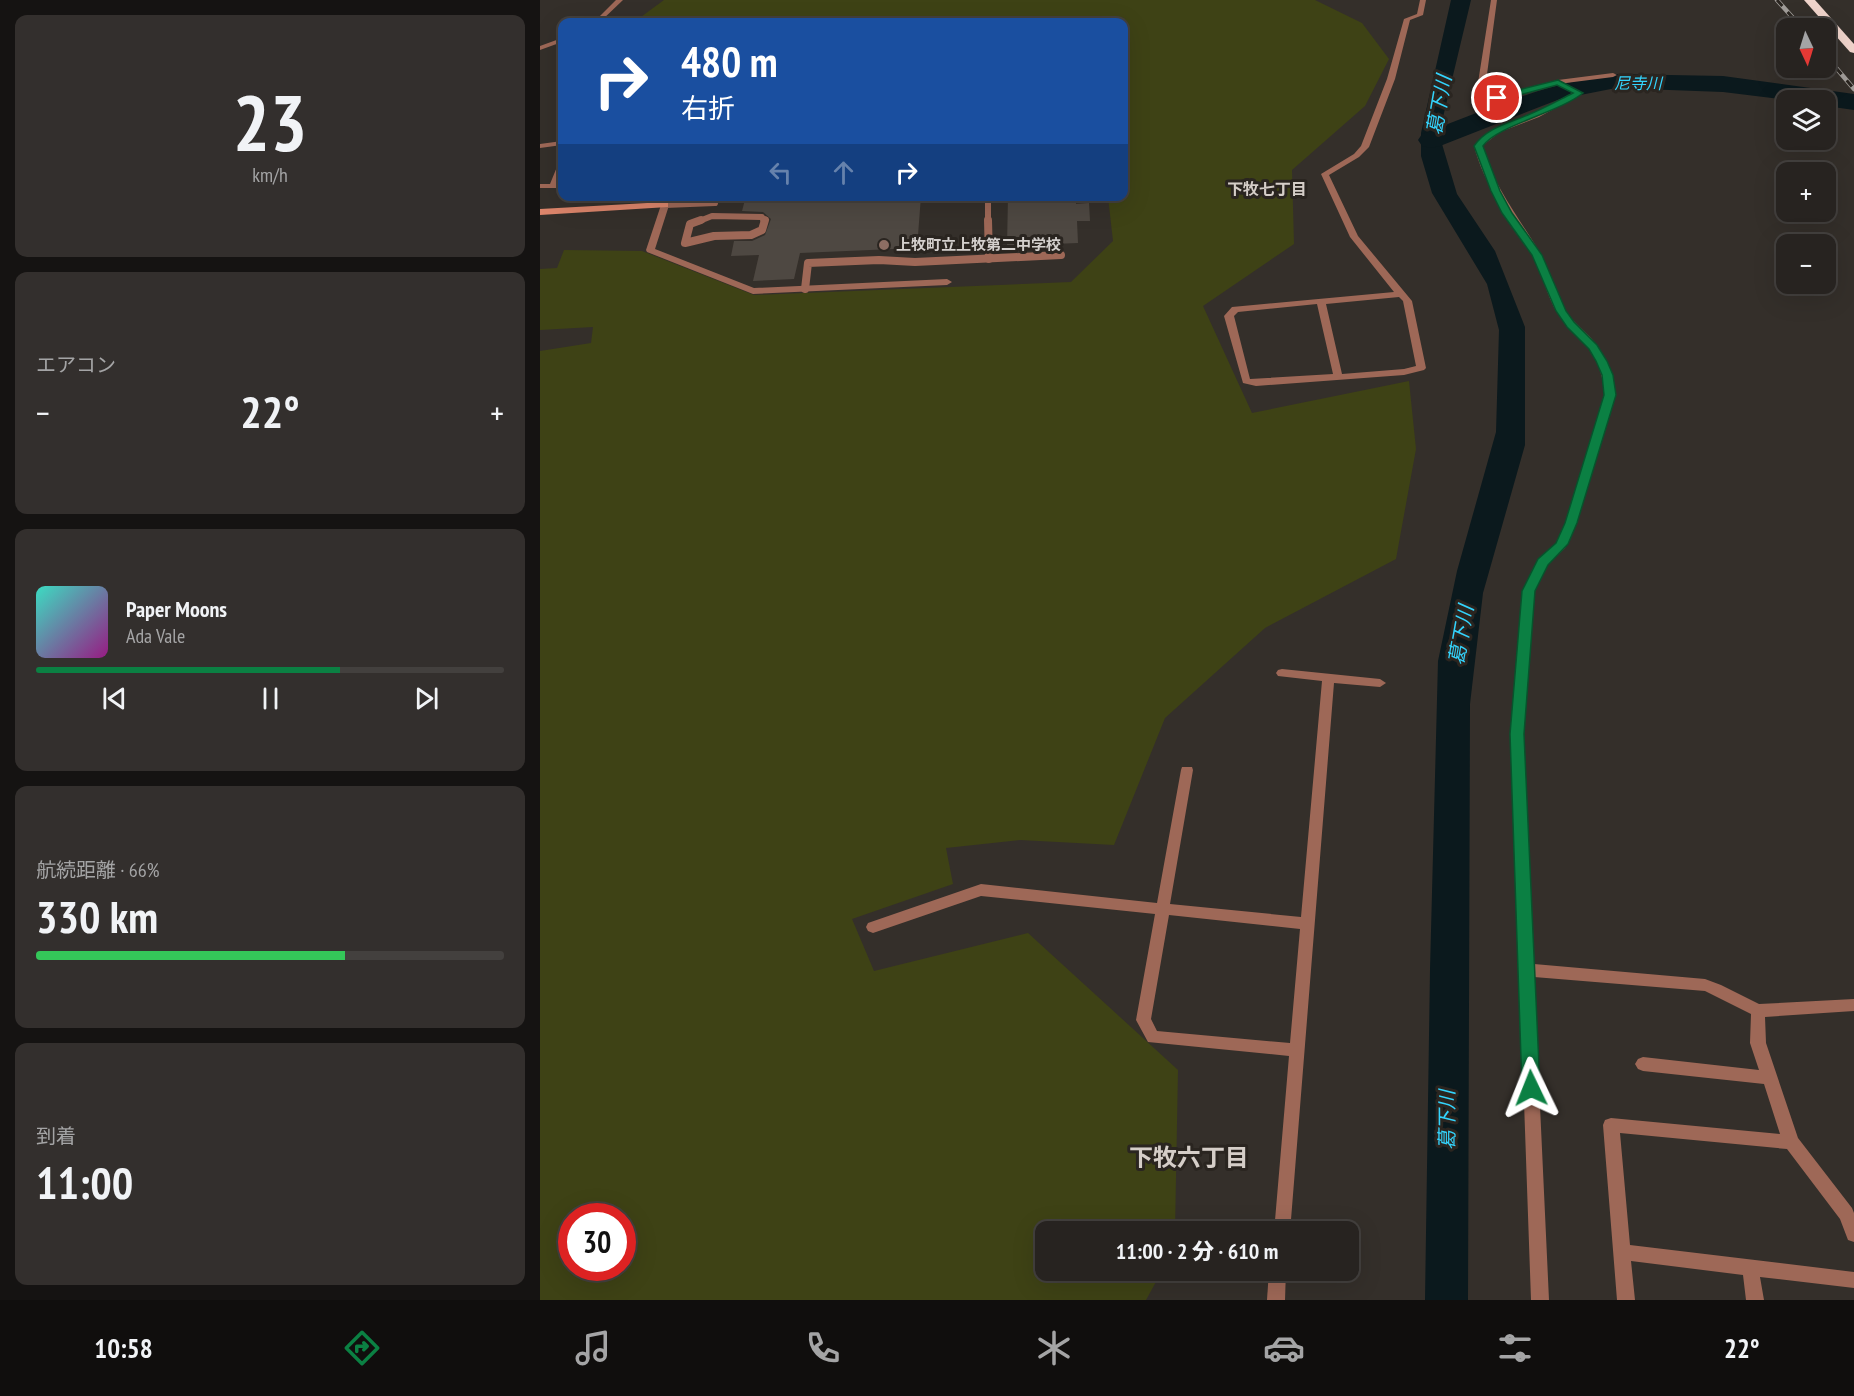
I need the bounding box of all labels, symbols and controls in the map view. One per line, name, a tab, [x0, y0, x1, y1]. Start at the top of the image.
north arrow	[1776, 18, 1836, 78]
map controls	[1776, 18, 1836, 294]
text: 480 m	[681, 34, 778, 89]
icon: right	[582, 42, 660, 120]
water label: 葛下川	[1421, 71, 1457, 137]
text: 23	[233, 72, 307, 173]
pin	[1471, 72, 1522, 123]
water label: 尼寺川	[1614, 73, 1664, 93]
icon: arrive	[1480, 81, 1513, 114]
button: layers	[1776, 90, 1836, 150]
text: 右折	[681, 91, 735, 125]
icon: left	[764, 156, 797, 189]
icon: ahead	[827, 156, 860, 189]
icon: right	[890, 156, 923, 189]
text: km/h	[252, 162, 288, 188]
button: +	[1776, 162, 1836, 222]
district label: 下牧七丁目	[1227, 179, 1307, 199]
button: −	[1776, 234, 1836, 294]
place label: 上牧町立上牧第二中学校	[896, 235, 1061, 254]
marker: 上牧町立上牧第二中学校	[877, 238, 891, 252]
text: エアコン	[36, 352, 116, 378]
text: 22°	[240, 382, 300, 440]
text: −	[36, 391, 50, 434]
text: +	[490, 391, 504, 434]
text: Paper Moons	[126, 595, 227, 623]
water label: 葛下川	[1443, 601, 1479, 667]
text: Ada Vale	[126, 623, 185, 649]
icon: previous	[98, 682, 131, 715]
icon: pause	[254, 682, 287, 715]
icon: next	[410, 682, 443, 715]
text: 航続距離 · 66%	[36, 857, 159, 883]
text: 330 km	[36, 887, 158, 945]
position arrow	[1499, 1056, 1563, 1120]
water label: 葛下川	[1434, 1088, 1460, 1150]
text: 到着	[36, 1123, 76, 1149]
district label: 下牧六丁目	[1129, 1142, 1249, 1173]
text: 11:00	[36, 1153, 133, 1211]
speed limit sign: 30	[558, 1203, 636, 1281]
text: 11:00 · 2 分 · 610 m	[1116, 1237, 1278, 1265]
icon: directions	[341, 1327, 383, 1369]
icon: music	[572, 1327, 614, 1369]
icon: phone	[802, 1327, 844, 1369]
icon: climate	[1033, 1327, 1075, 1369]
icon: car	[1263, 1327, 1305, 1369]
icon: filters	[1494, 1327, 1536, 1369]
text: 10:58	[94, 1331, 153, 1365]
text: 22°	[1724, 1331, 1760, 1365]

